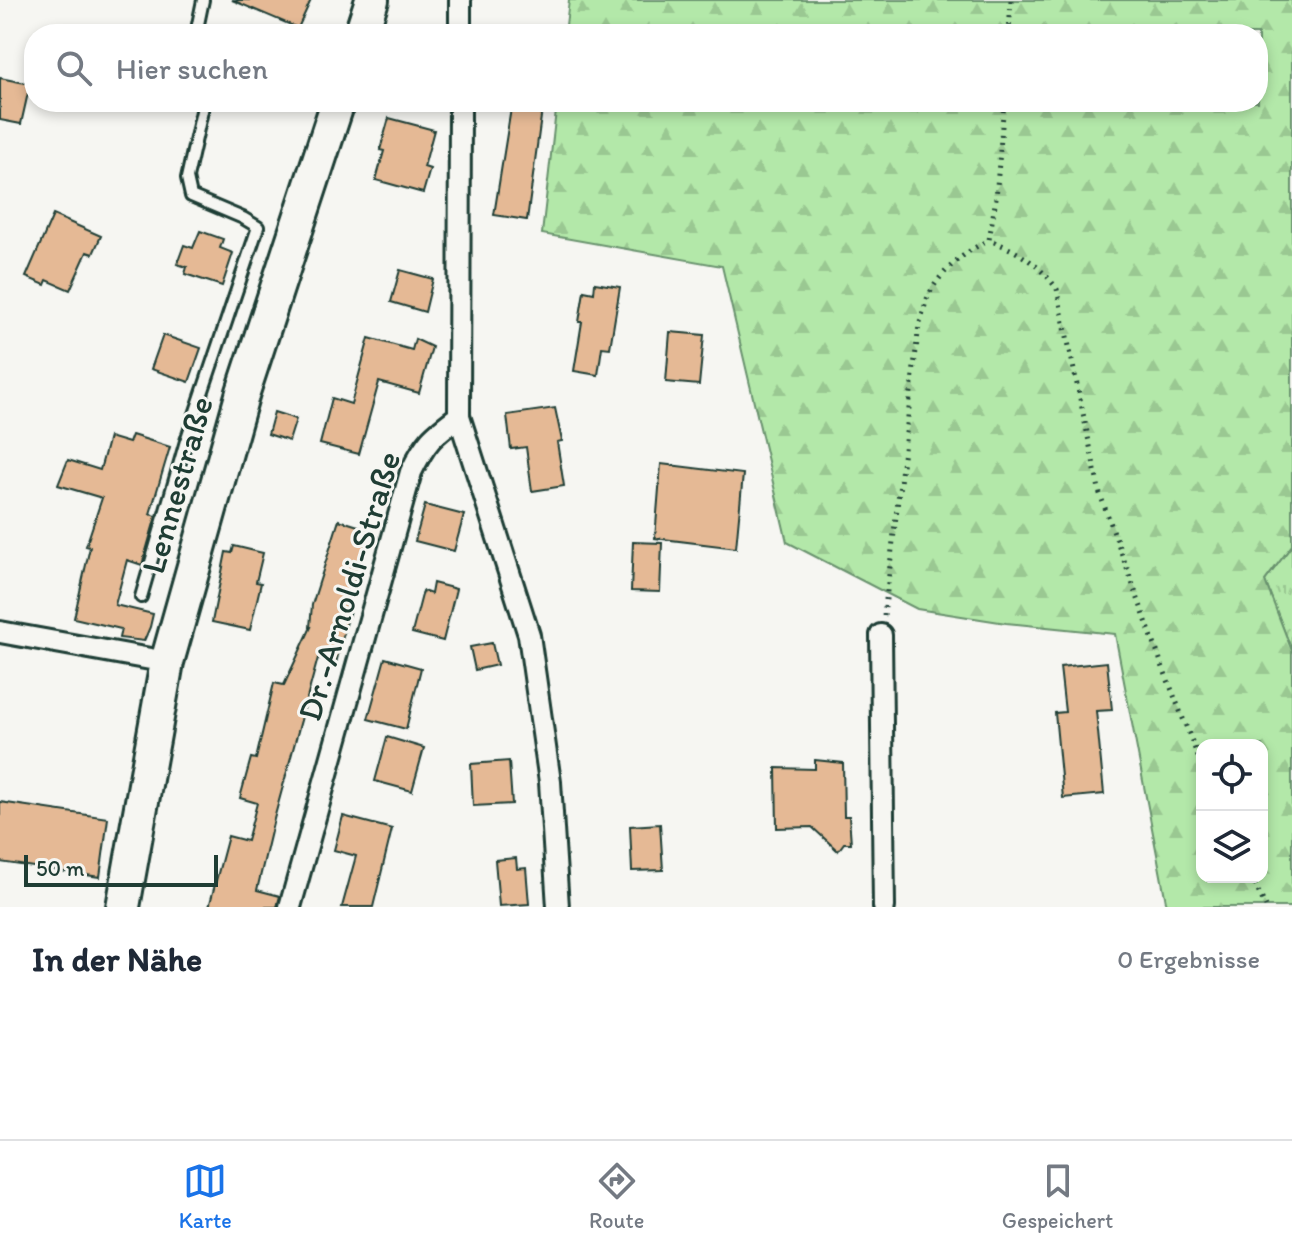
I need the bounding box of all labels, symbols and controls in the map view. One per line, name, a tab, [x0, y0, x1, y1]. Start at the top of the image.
search box	[24, 24, 1268, 112]
icon: search	[52, 46, 96, 90]
text: Hier suchen	[116, 50, 268, 87]
street label: Lennestraße	[132, 392, 222, 578]
street label: Dr.-Arnoldi-Straße	[289, 446, 409, 726]
map controls	[1196, 739, 1268, 883]
button: locate	[1196, 739, 1268, 811]
button: layers	[1196, 811, 1268, 883]
scale bar	[24, 851, 218, 887]
text: 50 m	[36, 855, 85, 882]
text: In der Nähe	[32, 939, 202, 980]
text: 0 Ergebnisse	[1117, 943, 1260, 975]
tab: Karte	[179, 1159, 232, 1234]
tab: Route	[589, 1159, 644, 1234]
tab: Gespeichert	[1002, 1159, 1113, 1234]

